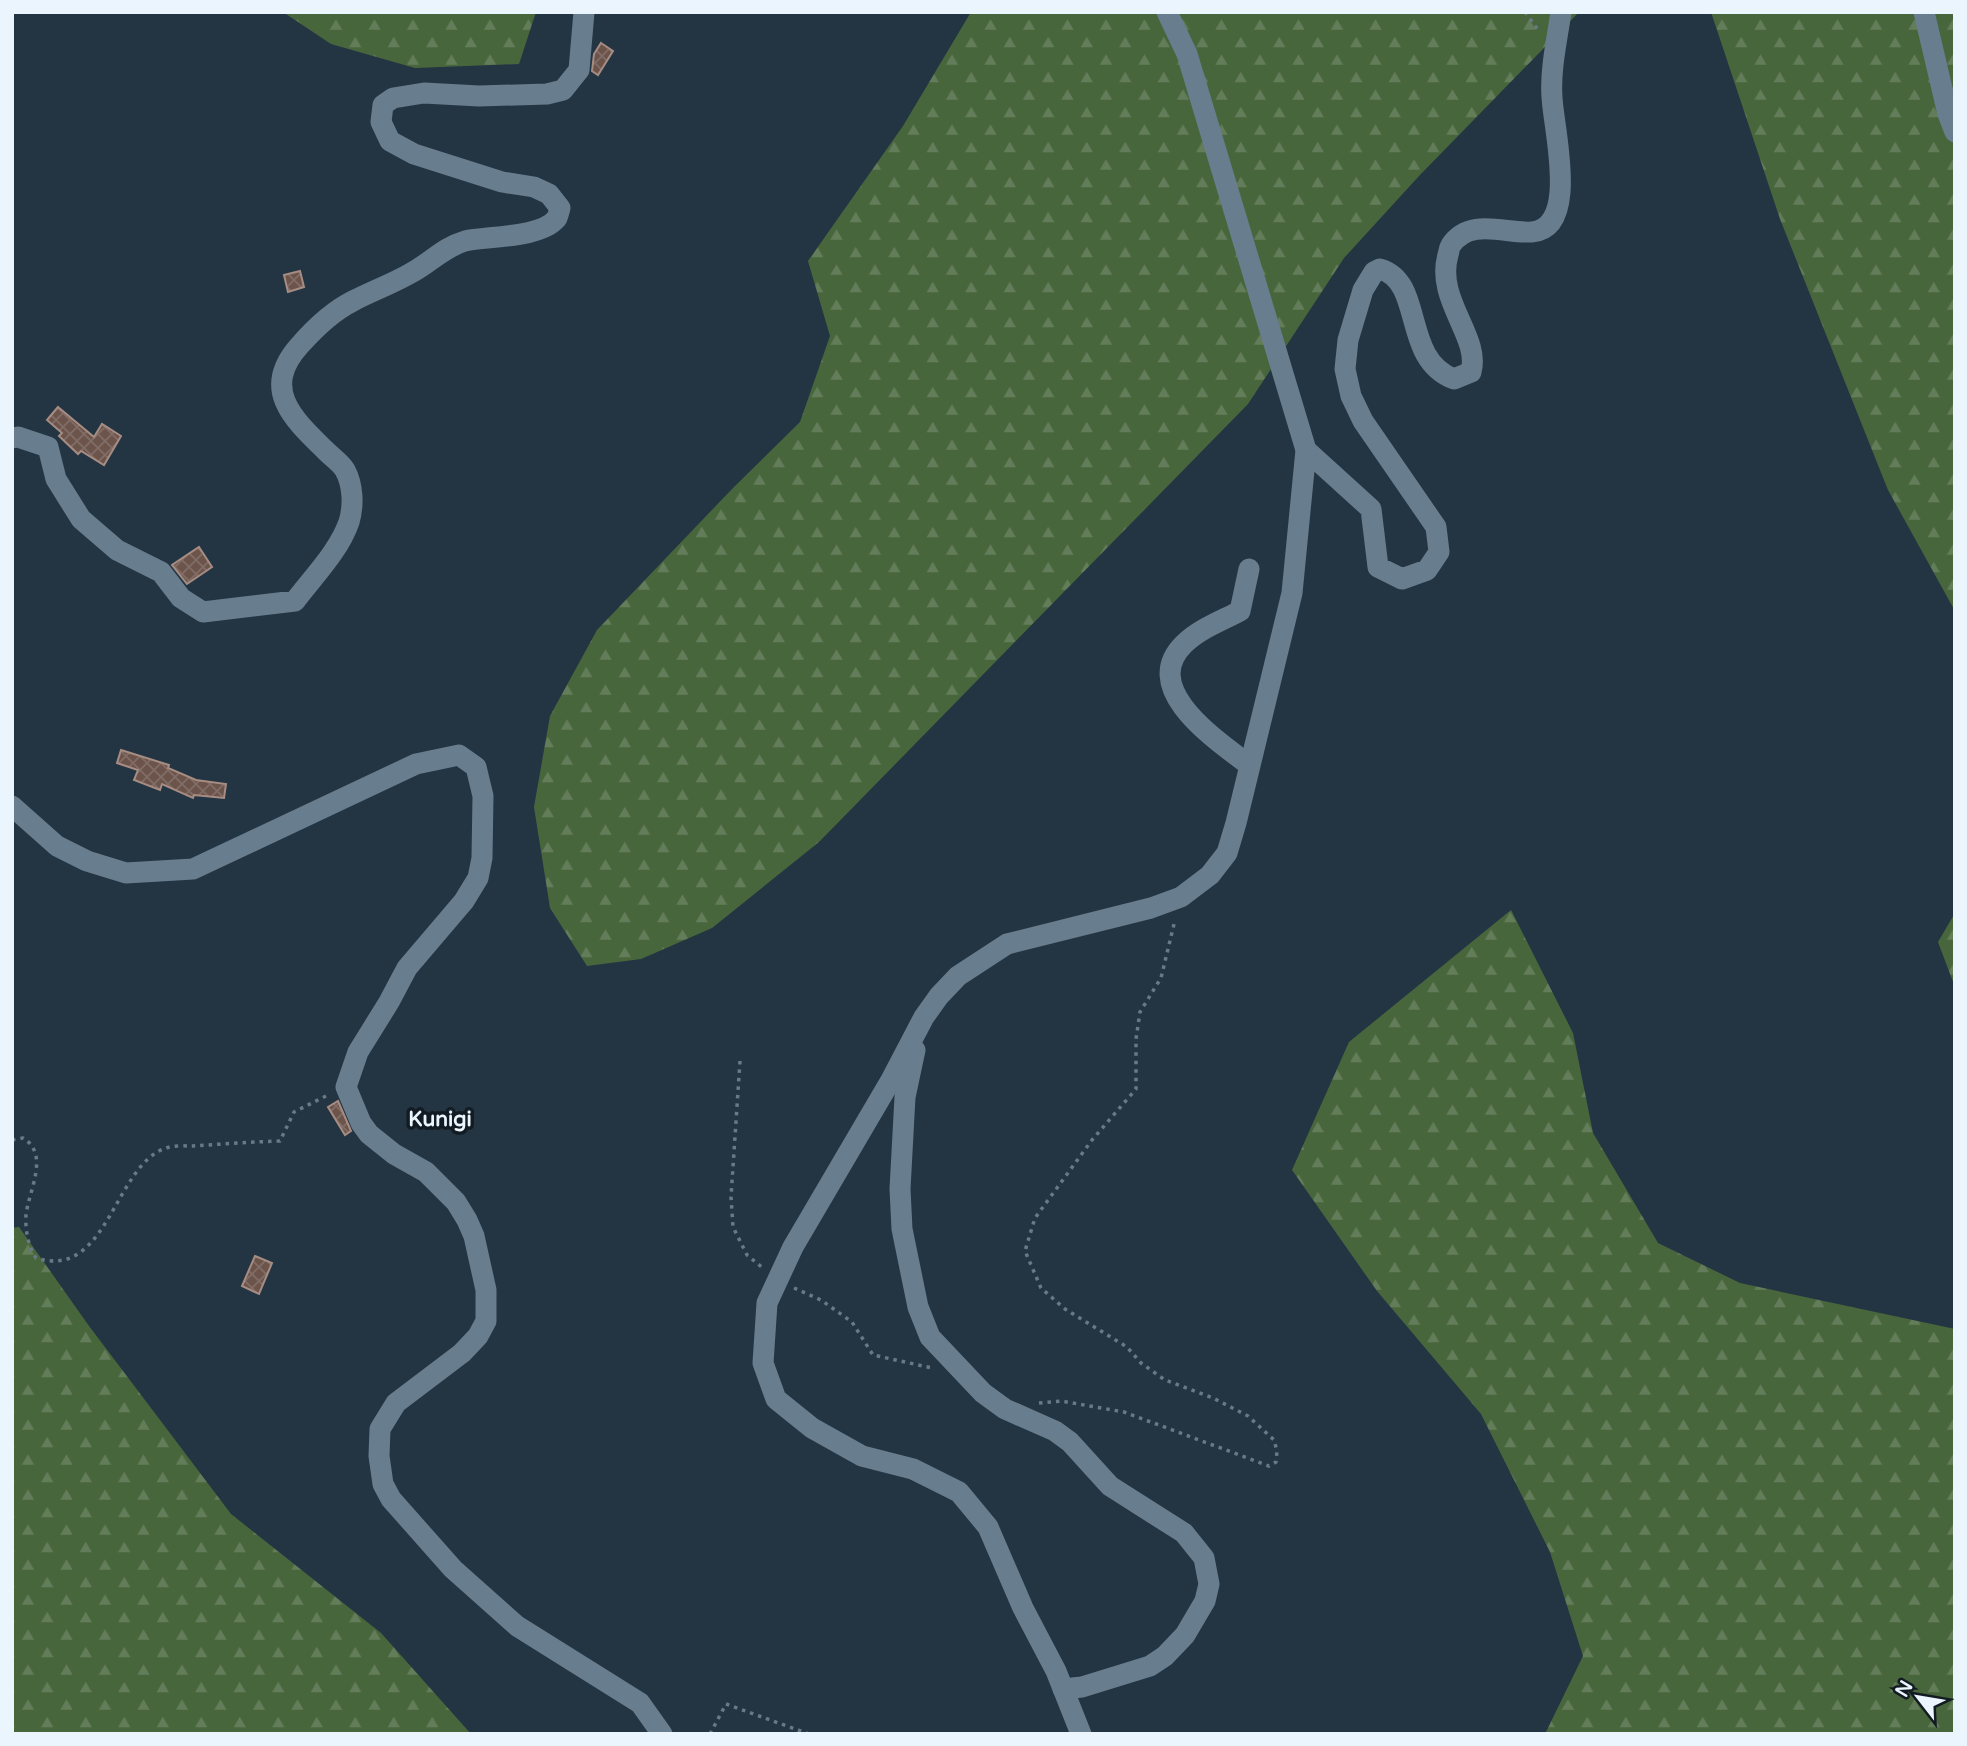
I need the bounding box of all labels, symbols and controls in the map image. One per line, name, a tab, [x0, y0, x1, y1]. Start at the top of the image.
district label: Kunigi	[408, 1107, 472, 1132]
north arrow	[1883, 1662, 1953, 1732]
text: N	[1891, 1677, 1918, 1701]

